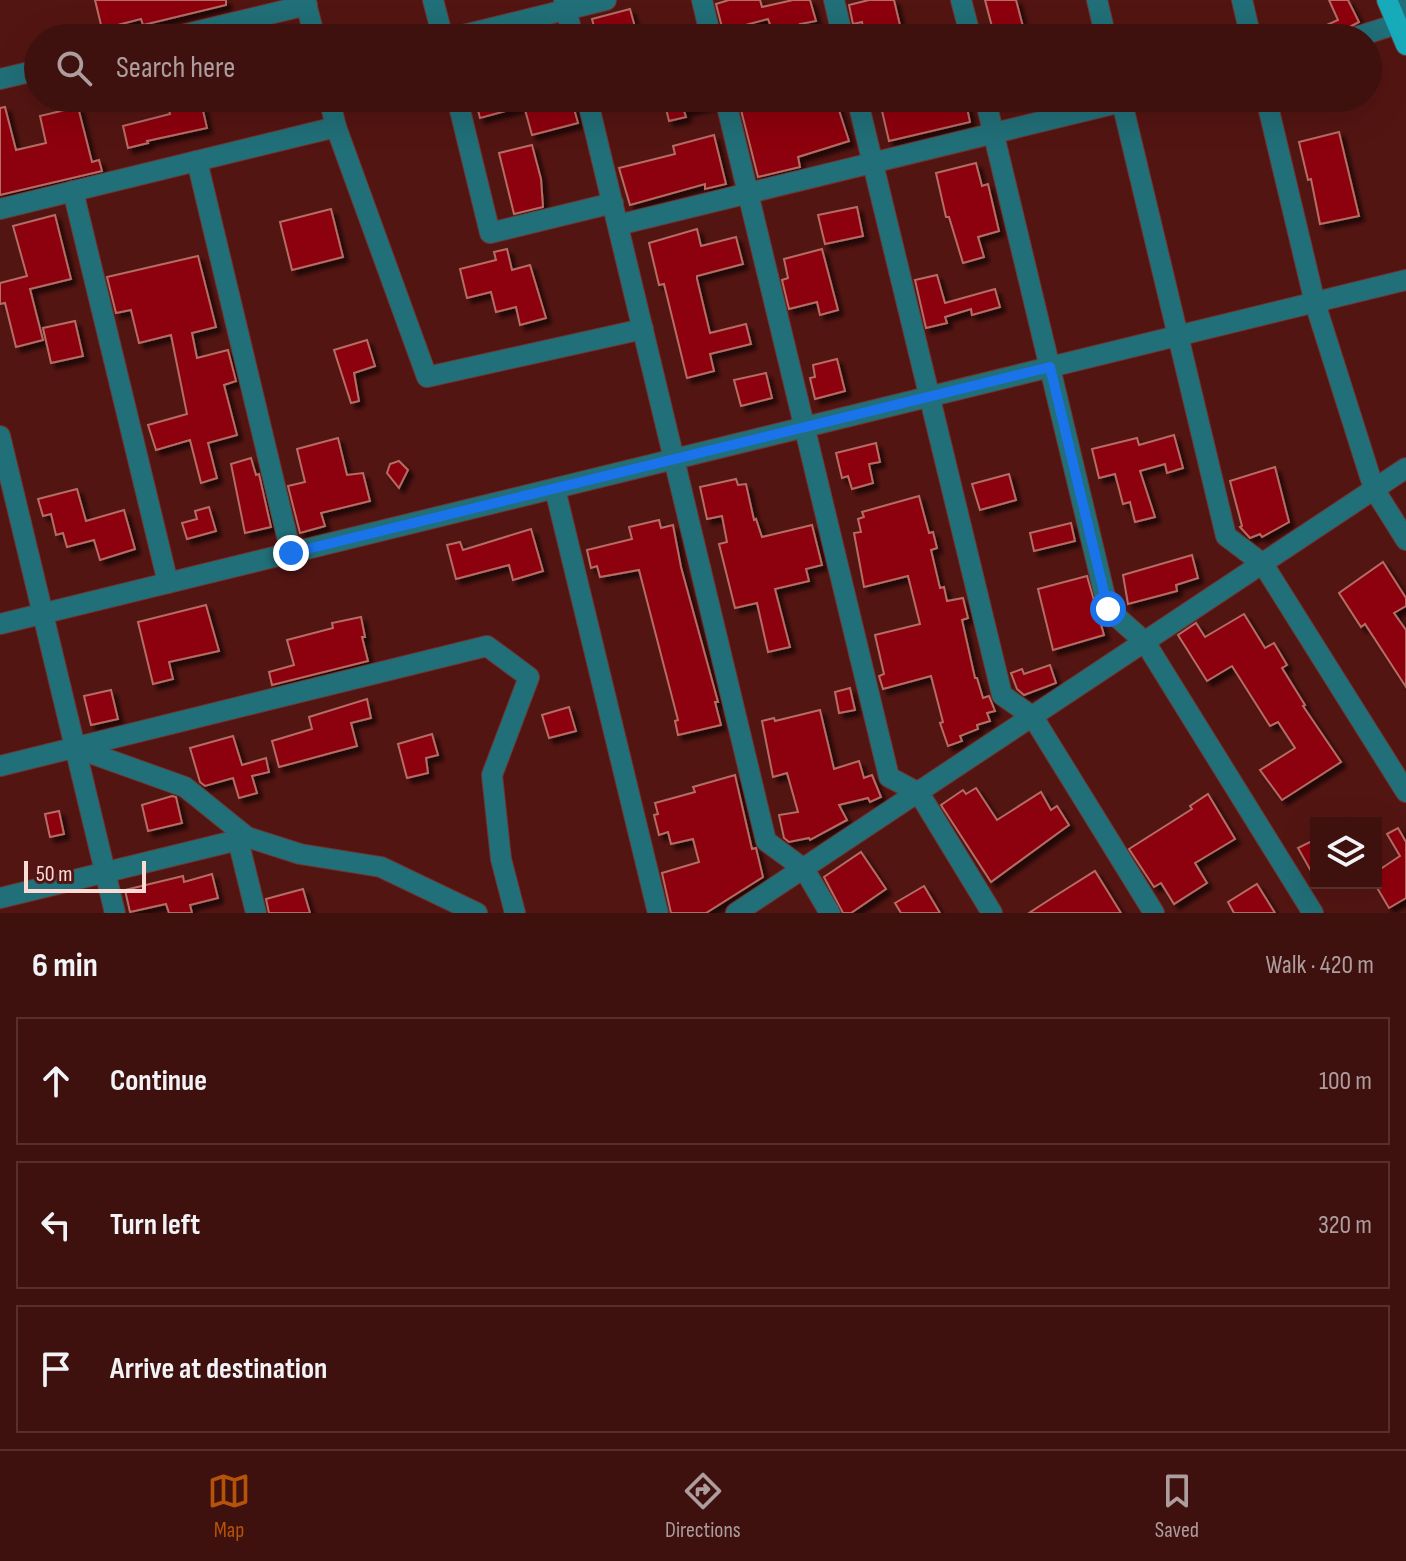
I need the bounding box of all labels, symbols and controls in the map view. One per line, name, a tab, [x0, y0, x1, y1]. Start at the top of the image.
search box	[24, 24, 1382, 112]
icon: search	[52, 46, 96, 90]
text: Search here	[116, 50, 235, 86]
route end	[273, 535, 309, 571]
route start	[1090, 591, 1126, 627]
map controls	[1310, 817, 1382, 889]
button: layers	[1310, 817, 1382, 889]
scale bar	[24, 857, 146, 893]
text: 50 m	[36, 861, 72, 888]
text: 6 min	[32, 945, 98, 986]
text: Walk · 420 m	[1265, 950, 1374, 981]
icon: ahead	[34, 1059, 78, 1103]
text: Continue	[110, 1063, 207, 1099]
text: 100 m	[1319, 1066, 1372, 1097]
icon: left	[34, 1203, 78, 1247]
text: Turn left	[110, 1207, 200, 1243]
text: 320 m	[1318, 1210, 1372, 1241]
icon: arrive	[34, 1347, 78, 1391]
text: Arrive at destination	[110, 1351, 327, 1387]
tab: Map	[207, 1469, 251, 1544]
tab: Directions	[665, 1469, 741, 1544]
tab: Saved	[1155, 1469, 1199, 1544]

